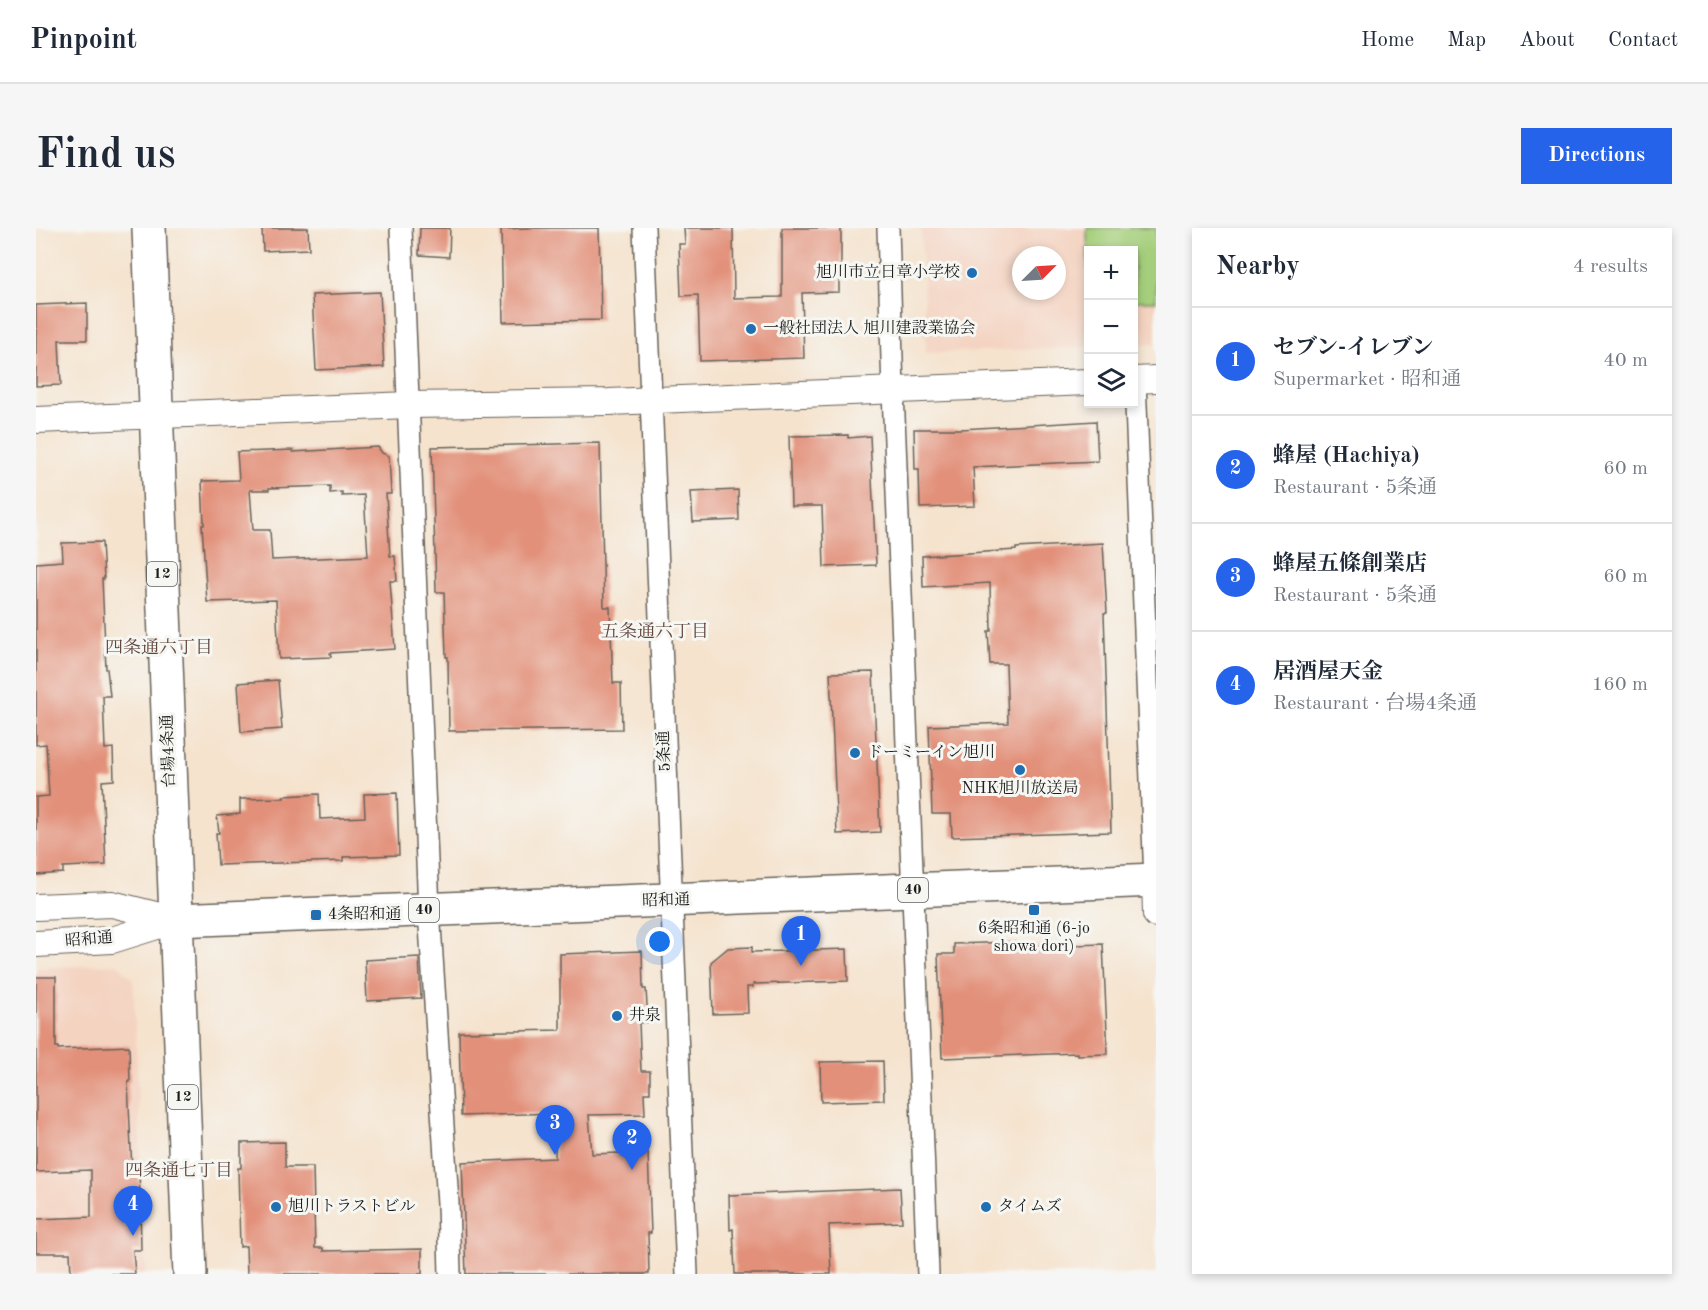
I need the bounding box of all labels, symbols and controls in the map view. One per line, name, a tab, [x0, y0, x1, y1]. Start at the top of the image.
text: Pinpoint	[30, 27, 137, 55]
text: Home	[1361, 30, 1414, 51]
text: Map	[1447, 30, 1486, 51]
text: About	[1519, 30, 1575, 51]
text: Contact	[1608, 30, 1678, 51]
button: Directions	[1521, 128, 1672, 184]
text: Find us	[36, 135, 175, 177]
north arrow	[1012, 246, 1066, 300]
map controls	[1084, 246, 1138, 408]
button: +	[1084, 246, 1138, 300]
text: Nearby	[1216, 254, 1300, 280]
text: 4 results	[1573, 257, 1648, 277]
place label: 旭川市立日章小学校	[816, 263, 960, 281]
marker: 旭川市立日章小学校	[965, 266, 979, 280]
button: −	[1084, 300, 1138, 354]
place label: 一般社団法人 旭川建設業協会	[763, 319, 975, 337]
marker: 一般社団法人 旭川建設業協会	[744, 322, 758, 336]
text: セブン-イレブン	[1273, 337, 1433, 359]
text: 1	[1230, 351, 1241, 371]
text: 40 m	[1603, 351, 1648, 371]
button: layers	[1084, 354, 1138, 408]
text: Supermarket · 昭和通	[1273, 370, 1461, 390]
text: 蜂屋 (Hachiya)	[1273, 445, 1420, 467]
text: 2	[1230, 459, 1241, 479]
text: 60 m	[1603, 459, 1648, 479]
text: Restaurant · 5条通	[1273, 478, 1437, 498]
text: 蜂屋五條創業店	[1273, 553, 1427, 575]
road number: 12	[147, 562, 177, 586]
text: 3	[1230, 567, 1241, 587]
text: 60 m	[1603, 567, 1648, 587]
text: Restaurant · 5条通	[1273, 586, 1437, 606]
district label: 五条通六丁目	[601, 621, 709, 641]
district label: 四条通六丁目	[105, 637, 213, 657]
text: 居酒屋天金	[1273, 661, 1383, 683]
text: 4	[1230, 675, 1241, 695]
text: 160 m	[1592, 675, 1648, 695]
text: Restaurant · 台場4条通	[1273, 694, 1477, 714]
street label: 台場4条通	[158, 714, 178, 788]
street label: 5条通	[654, 730, 674, 772]
place label: ドーミーイン旭川	[867, 743, 995, 761]
marker: ドーミーイン旭川	[848, 746, 862, 760]
marker: NHK旭川放送局	[1013, 763, 1027, 777]
place label: NHK旭川放送局	[961, 779, 1079, 797]
road number: 40	[898, 878, 928, 902]
street label: 昭和通	[642, 890, 690, 910]
road number: 40	[409, 898, 439, 922]
marker: 6条昭和通 (6-jo showa dori)	[1027, 903, 1041, 917]
place label: 4条昭和通	[328, 905, 401, 923]
marker: 4条昭和通	[309, 908, 323, 922]
pin: 1	[782, 916, 820, 966]
place label: 6条昭和通 (6-jo showa dori)	[978, 919, 1090, 955]
your location	[645, 927, 674, 956]
street label: 昭和通	[64, 928, 114, 950]
place label: 井泉	[629, 1006, 661, 1024]
marker: 井泉	[610, 1009, 624, 1023]
road number: 12	[168, 1085, 198, 1109]
pin: 3	[536, 1106, 574, 1155]
pin: 2	[612, 1120, 652, 1170]
district label: 四条通七丁目	[125, 1160, 233, 1180]
pin: 4	[114, 1186, 152, 1236]
place label: 旭川トラストビル	[288, 1197, 416, 1215]
place label: タイムズ	[998, 1197, 1062, 1215]
marker: 旭川トラストビル	[269, 1200, 283, 1214]
marker: タイムズ	[979, 1200, 993, 1214]

